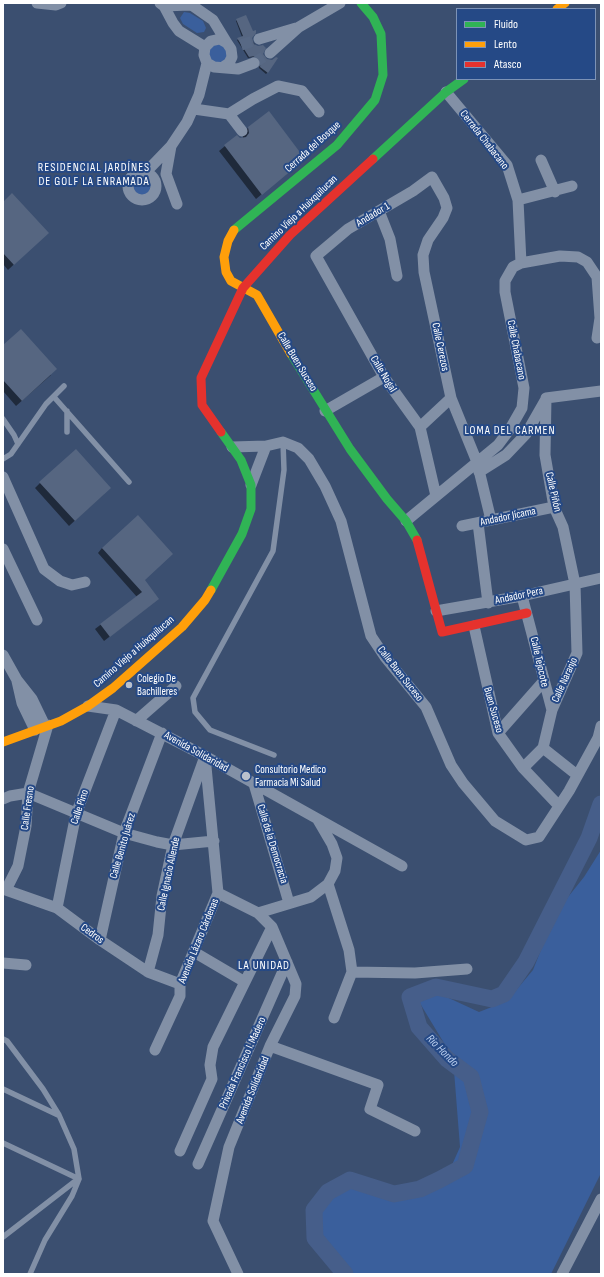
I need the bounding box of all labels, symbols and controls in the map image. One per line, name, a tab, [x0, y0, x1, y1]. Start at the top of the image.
legend	[456, 8, 596, 80]
text: Fluido	[494, 17, 518, 32]
text: Lento	[494, 37, 517, 52]
text: Atasco	[494, 57, 521, 72]
street label: Cerrada Chabacano	[457, 108, 511, 172]
street label: Cerrada del Bosque	[282, 119, 344, 175]
district label: RESIDENCIAL JARDÍNES DE GOLF LA ENRAMADA	[38, 161, 150, 189]
street label: Camino Viejo a Huixquilucan	[258, 173, 340, 253]
street label: Andador 1	[354, 200, 392, 230]
street label: Calle Chabacano	[504, 319, 528, 381]
street label: Calle Cerezos	[428, 322, 452, 372]
street label: Calle Buen Suceso	[274, 330, 320, 394]
street label: Calle Nogal	[367, 353, 399, 395]
district label: LOMA DEL CARMEN	[464, 424, 556, 438]
street label: Calle Piñón	[542, 471, 564, 513]
street label: Andador Jícama	[479, 505, 537, 529]
street label: Andador Pera	[494, 584, 544, 608]
street label: Camino Viejo a Huixquilucan	[91, 613, 177, 691]
street label: Calle Tejocote	[527, 636, 551, 688]
street label: Calle Buen Suceso	[374, 644, 426, 704]
street label: Calle Naranjo	[549, 655, 581, 705]
place label: Colegio De Bachilleres	[137, 672, 177, 698]
marker: Colegio De Bachilleres	[124, 680, 134, 690]
street label: Buen Suceso	[480, 686, 506, 734]
street label: Avenida Solidaridad	[162, 729, 230, 775]
place label: Consultorio Medico Farmacia Mi Salud	[255, 763, 326, 789]
marker: Consultorio Medico Farmacia Mi Salud	[240, 770, 252, 782]
street label: Calle Fresno	[18, 785, 38, 831]
street label: Calle Pino	[68, 788, 92, 826]
street label: Calle de la Democracia	[254, 803, 290, 885]
street label: Calle Benito Juárez	[107, 812, 139, 880]
street label: Calle Ignacio Allende	[155, 836, 183, 912]
street label: Avenida Lázaro Cárdenas	[176, 897, 222, 985]
street label: Cedros	[78, 921, 106, 947]
district label: LA UNIDAD	[238, 959, 290, 973]
street label: Privada Francisco I. Madero	[217, 1015, 269, 1111]
water label: Rio Hondo	[423, 1032, 461, 1070]
street label: Avenida Solidaridad	[233, 1054, 273, 1126]

